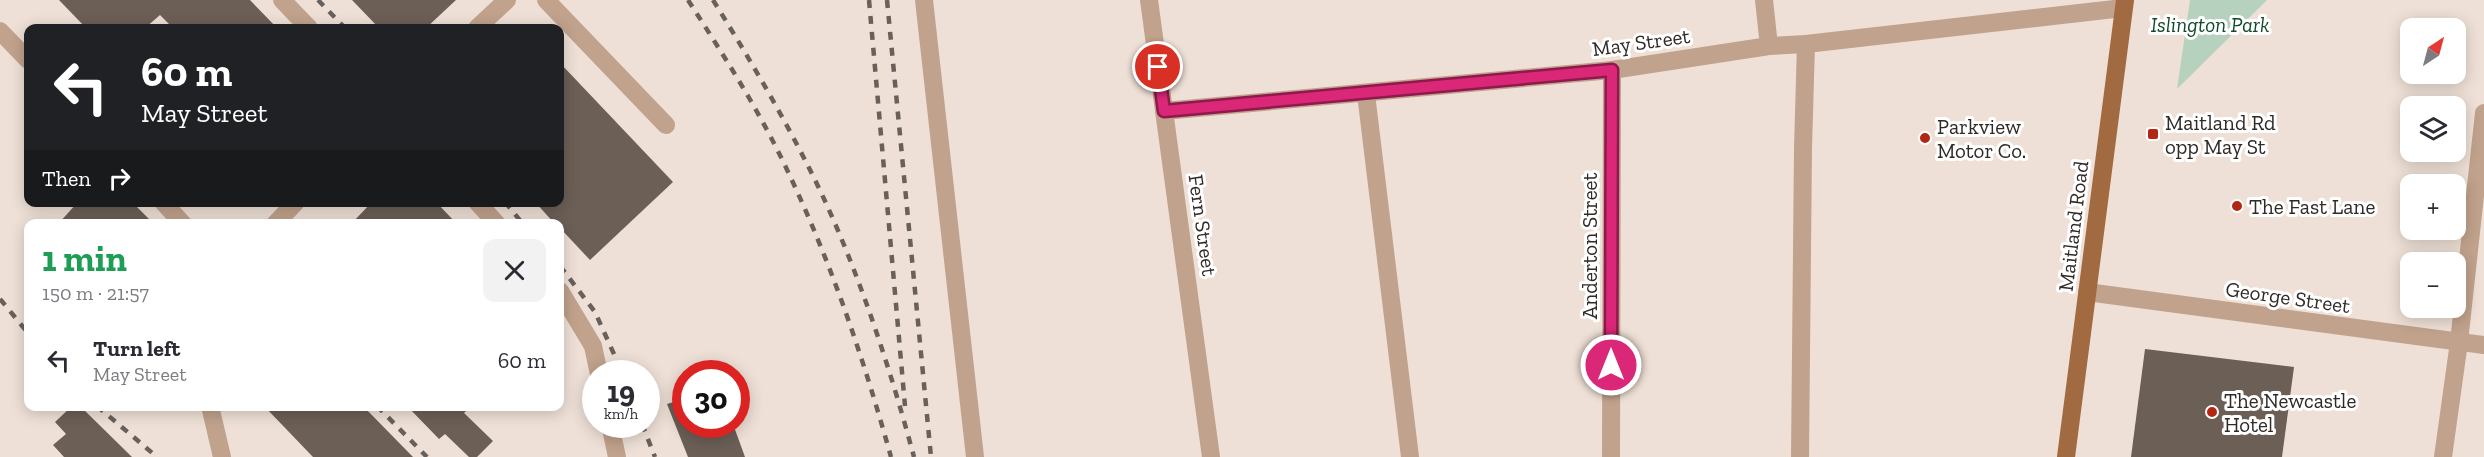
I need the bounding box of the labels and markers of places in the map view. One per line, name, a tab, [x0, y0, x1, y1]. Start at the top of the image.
pin	[1132, 41, 1183, 92]
place label: Maitland Rd opp May St	[2165, 110, 2276, 159]
place label: Parkview Motor Co.	[1937, 114, 2026, 163]
marker: Maitland Rd opp May St	[2146, 127, 2160, 141]
marker: Parkview Motor Co.	[1918, 131, 1932, 145]
place label: The Fast Lane	[2249, 194, 2375, 219]
marker: The Fast Lane	[2230, 199, 2244, 213]
place label: The Newcastle Hotel	[2224, 388, 2356, 437]
marker: The Newcastle Hotel	[2205, 405, 2219, 419]

